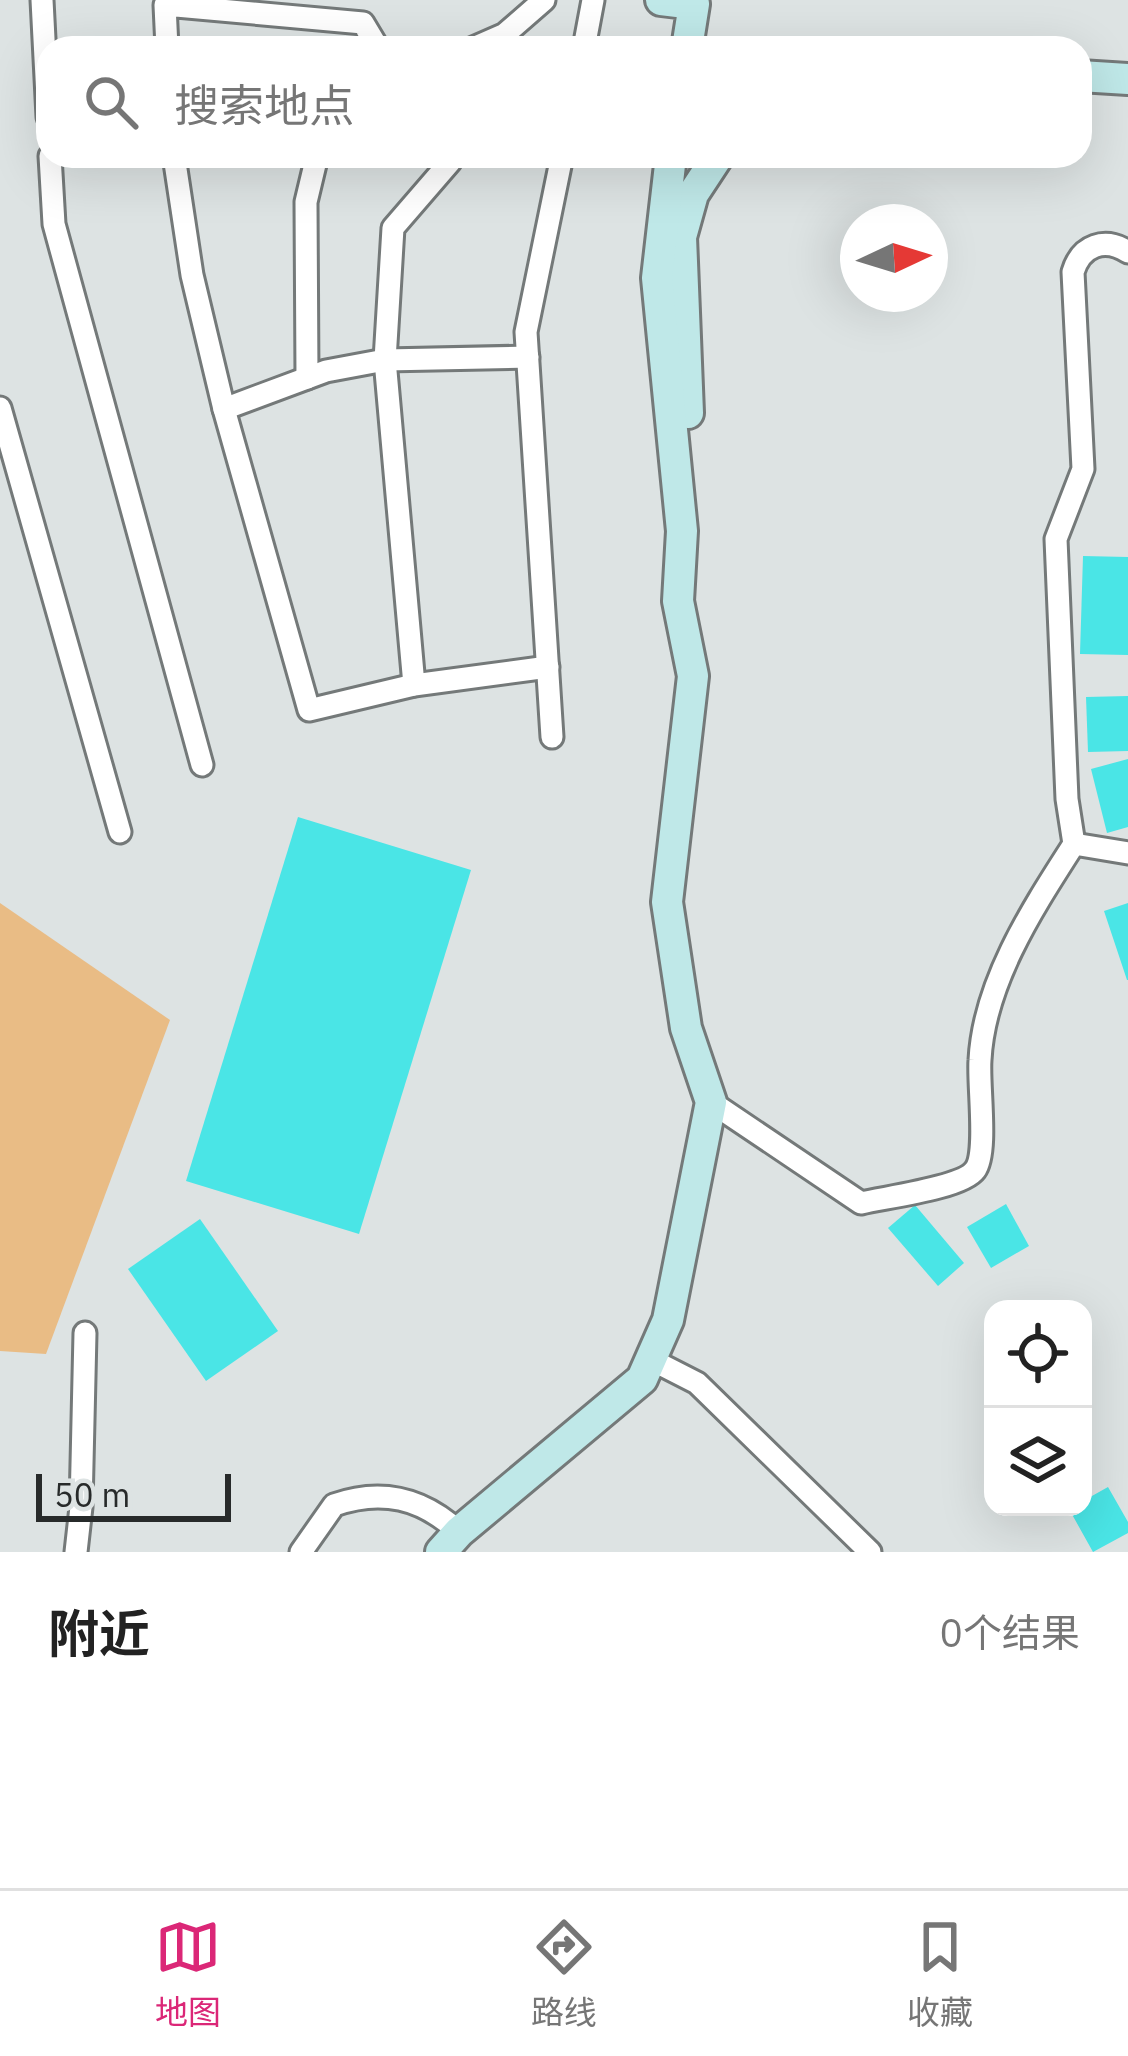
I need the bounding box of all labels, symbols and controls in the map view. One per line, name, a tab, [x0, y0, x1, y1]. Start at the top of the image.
search box	[36, 36, 1092, 168]
icon: search	[78, 69, 144, 135]
text: 搜索地点	[174, 76, 354, 134]
north arrow	[840, 204, 948, 312]
map controls	[984, 1300, 1092, 1516]
button: locate	[984, 1300, 1092, 1408]
button: layers	[984, 1408, 1092, 1516]
scale bar	[36, 1468, 231, 1521]
text: 50 m	[54, 1473, 130, 1516]
text: 附近	[48, 1600, 150, 1666]
text: 0个结果	[940, 1607, 1080, 1658]
tab: 地图	[155, 1914, 221, 2034]
tab: 路线	[531, 1914, 597, 2034]
tab: 收藏	[907, 1914, 973, 2034]

